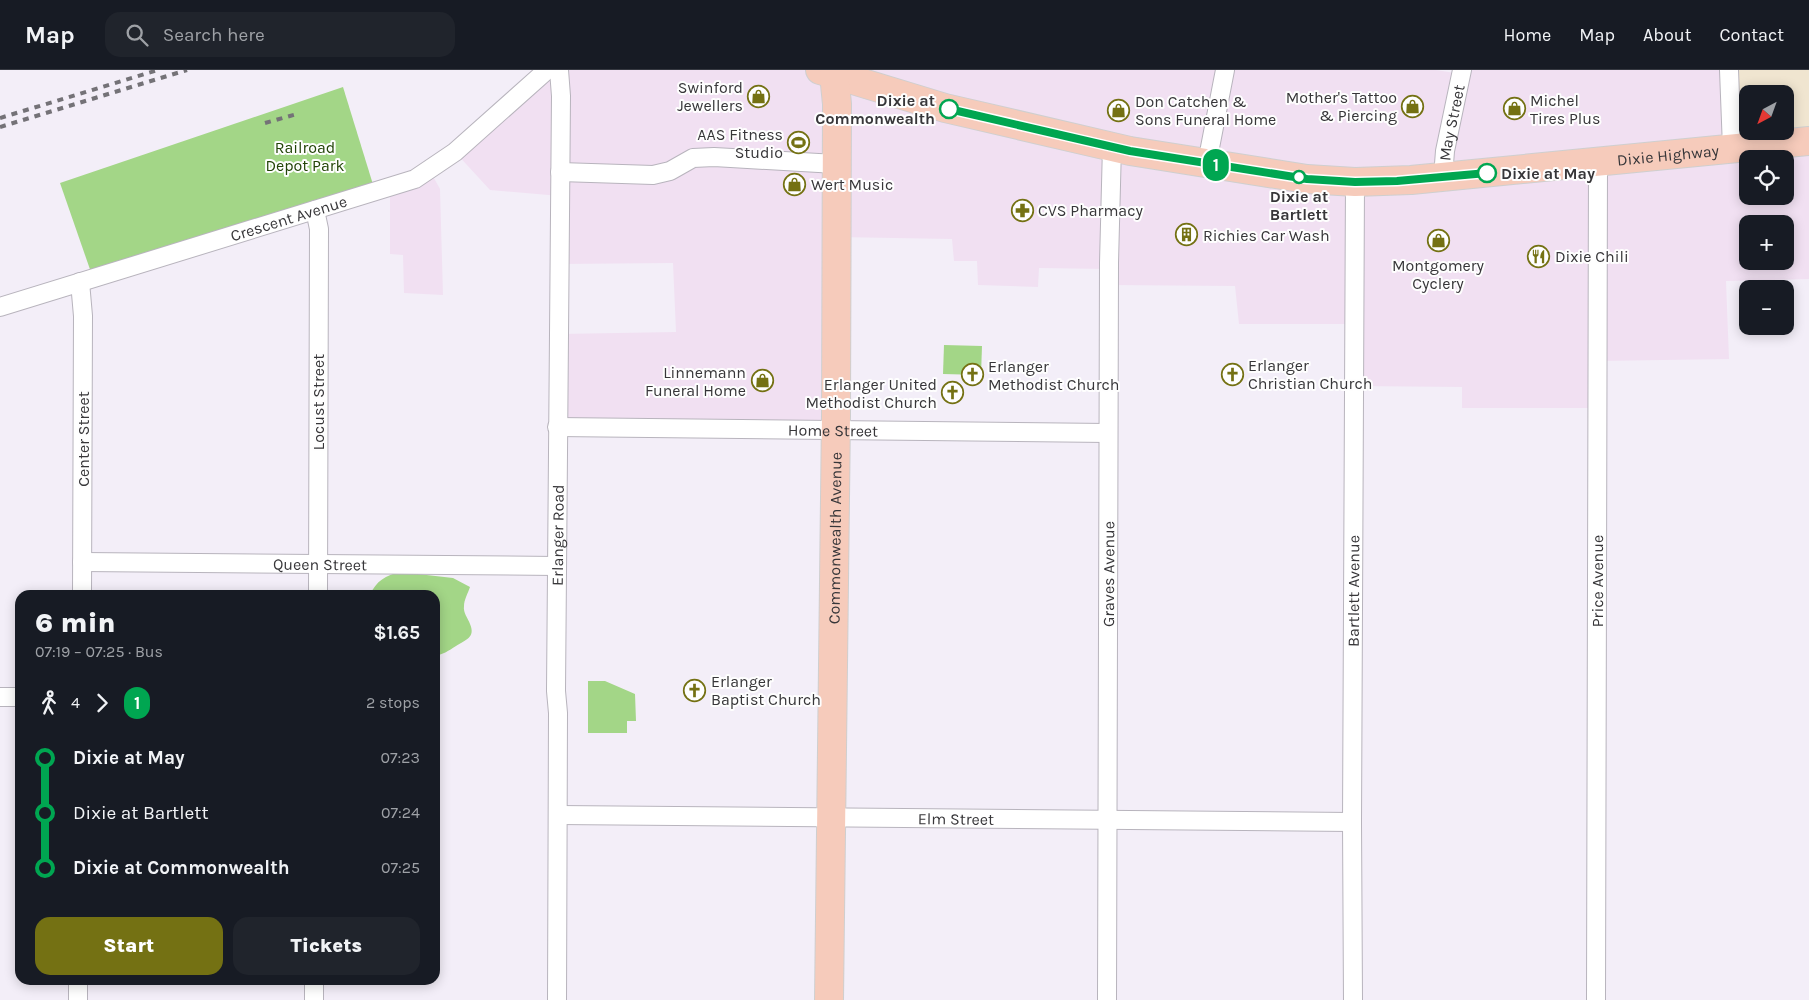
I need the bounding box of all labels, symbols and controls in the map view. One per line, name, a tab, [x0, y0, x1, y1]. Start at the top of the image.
search box	[105, 12, 455, 57]
text: Map	[25, 21, 75, 49]
icon: search	[123, 21, 151, 49]
text: Search here	[163, 24, 265, 46]
text: Home	[1503, 24, 1551, 46]
text: Map	[1579, 24, 1615, 46]
text: About	[1643, 24, 1692, 46]
text: Contact	[1720, 24, 1784, 46]
place label: Swinford Jewellers	[677, 78, 743, 115]
street label: May Street	[1435, 83, 1469, 162]
shop icon: Swinford Jewellers	[747, 84, 771, 108]
north arrow	[1739, 85, 1794, 140]
map controls	[1739, 85, 1794, 335]
place label: Mother's Tattoo & Piercing	[1286, 88, 1397, 125]
place label: Dixie at Commonwealth	[815, 91, 935, 128]
place label: Michel Tires Plus	[1530, 91, 1600, 128]
place label: Don Catchen & Sons Funeral Home	[1135, 92, 1276, 129]
shop icon: Mother's Tattoo & Piercing	[1401, 94, 1425, 118]
shop icon: Michel Tires Plus	[1502, 97, 1526, 121]
shop icon: Don Catchen & Sons Funeral Home	[1107, 98, 1131, 122]
marker: Dixie at Commonwealth	[939, 99, 959, 119]
place label: AAS Fitness Studio	[697, 125, 783, 162]
sports icon: AAS Fitness Studio	[787, 131, 811, 155]
park label: Railroad Depot Park	[265, 138, 345, 175]
street label: Dixie Highway	[1616, 141, 1720, 170]
line badge: 1	[1200, 149, 1232, 181]
button: locate	[1739, 150, 1794, 205]
text: 1	[1213, 154, 1219, 176]
marker: Dixie at May	[1477, 163, 1497, 183]
place label: Dixie at May	[1501, 164, 1595, 183]
marker: Dixie at Bartlett	[1292, 170, 1306, 184]
shop icon: Wert Music	[783, 172, 807, 196]
place label: Wert Music	[811, 175, 893, 194]
place label: Dixie at Bartlett	[1270, 187, 1328, 224]
street label: Crescent Avenue	[228, 192, 349, 245]
pharmacy icon: CVS Pharmacy	[1010, 198, 1034, 222]
place label: CVS Pharmacy	[1038, 201, 1143, 220]
button: +	[1739, 215, 1794, 270]
building icon: Richies Car Wash	[1175, 223, 1199, 247]
place label: Richies Car Wash	[1203, 226, 1330, 245]
shop icon: Montgomery Cyclery	[1426, 229, 1450, 253]
restaurant icon: Dixie Chili	[1527, 244, 1551, 268]
place label: Dixie Chili	[1555, 247, 1629, 266]
place label: Montgomery Cyclery	[1392, 256, 1485, 293]
button: −	[1739, 280, 1794, 335]
street label: Locust Street	[309, 354, 328, 450]
place label: Erlanger Christian Church	[1248, 356, 1372, 393]
place label: Erlanger Methodist Church	[988, 357, 1120, 394]
church icon: Erlanger Christian Church	[1220, 362, 1244, 386]
place label: Linnemann Funeral Home	[645, 363, 746, 400]
church icon: Erlanger Methodist Church	[960, 363, 984, 387]
shop icon: Linnemann Funeral Home	[750, 369, 774, 393]
place label: Erlanger United Methodist Church	[805, 375, 937, 412]
church icon: Erlanger United Methodist Church	[941, 381, 965, 405]
street label: Center Street	[74, 391, 93, 487]
street label: Home Street	[788, 421, 878, 440]
street label: Commonwealth Avenue	[824, 452, 846, 624]
street label: Erlanger Road	[548, 484, 568, 586]
street label: Graves Avenue	[1099, 521, 1118, 627]
street label: Bartlett Avenue	[1344, 535, 1363, 647]
street label: Price Avenue	[1588, 535, 1607, 627]
street label: Queen Street	[273, 555, 367, 574]
text: 6 min	[35, 606, 116, 639]
text: $1.65	[373, 622, 420, 644]
text: 07:19 – 07:25 · Bus	[35, 642, 163, 661]
place label: Erlanger Baptist Church	[711, 672, 821, 709]
church icon: Erlanger Baptist Church	[683, 678, 707, 702]
icon: walk	[35, 689, 63, 717]
icon: forward	[88, 689, 116, 717]
text: 1	[134, 692, 140, 714]
text: 4	[71, 693, 80, 712]
text: 2 stops	[366, 693, 420, 712]
text: Dixie at May	[73, 747, 185, 769]
text: 07:23	[381, 748, 420, 767]
text: Dixie at Bartlett	[73, 802, 209, 824]
text: 07:24	[381, 803, 420, 822]
street label: Elm Street	[918, 809, 994, 829]
text: Dixie at Commonwealth	[73, 857, 289, 879]
text: 07:25	[381, 858, 420, 877]
button: Start	[35, 917, 223, 975]
button: Tickets	[233, 917, 420, 975]

